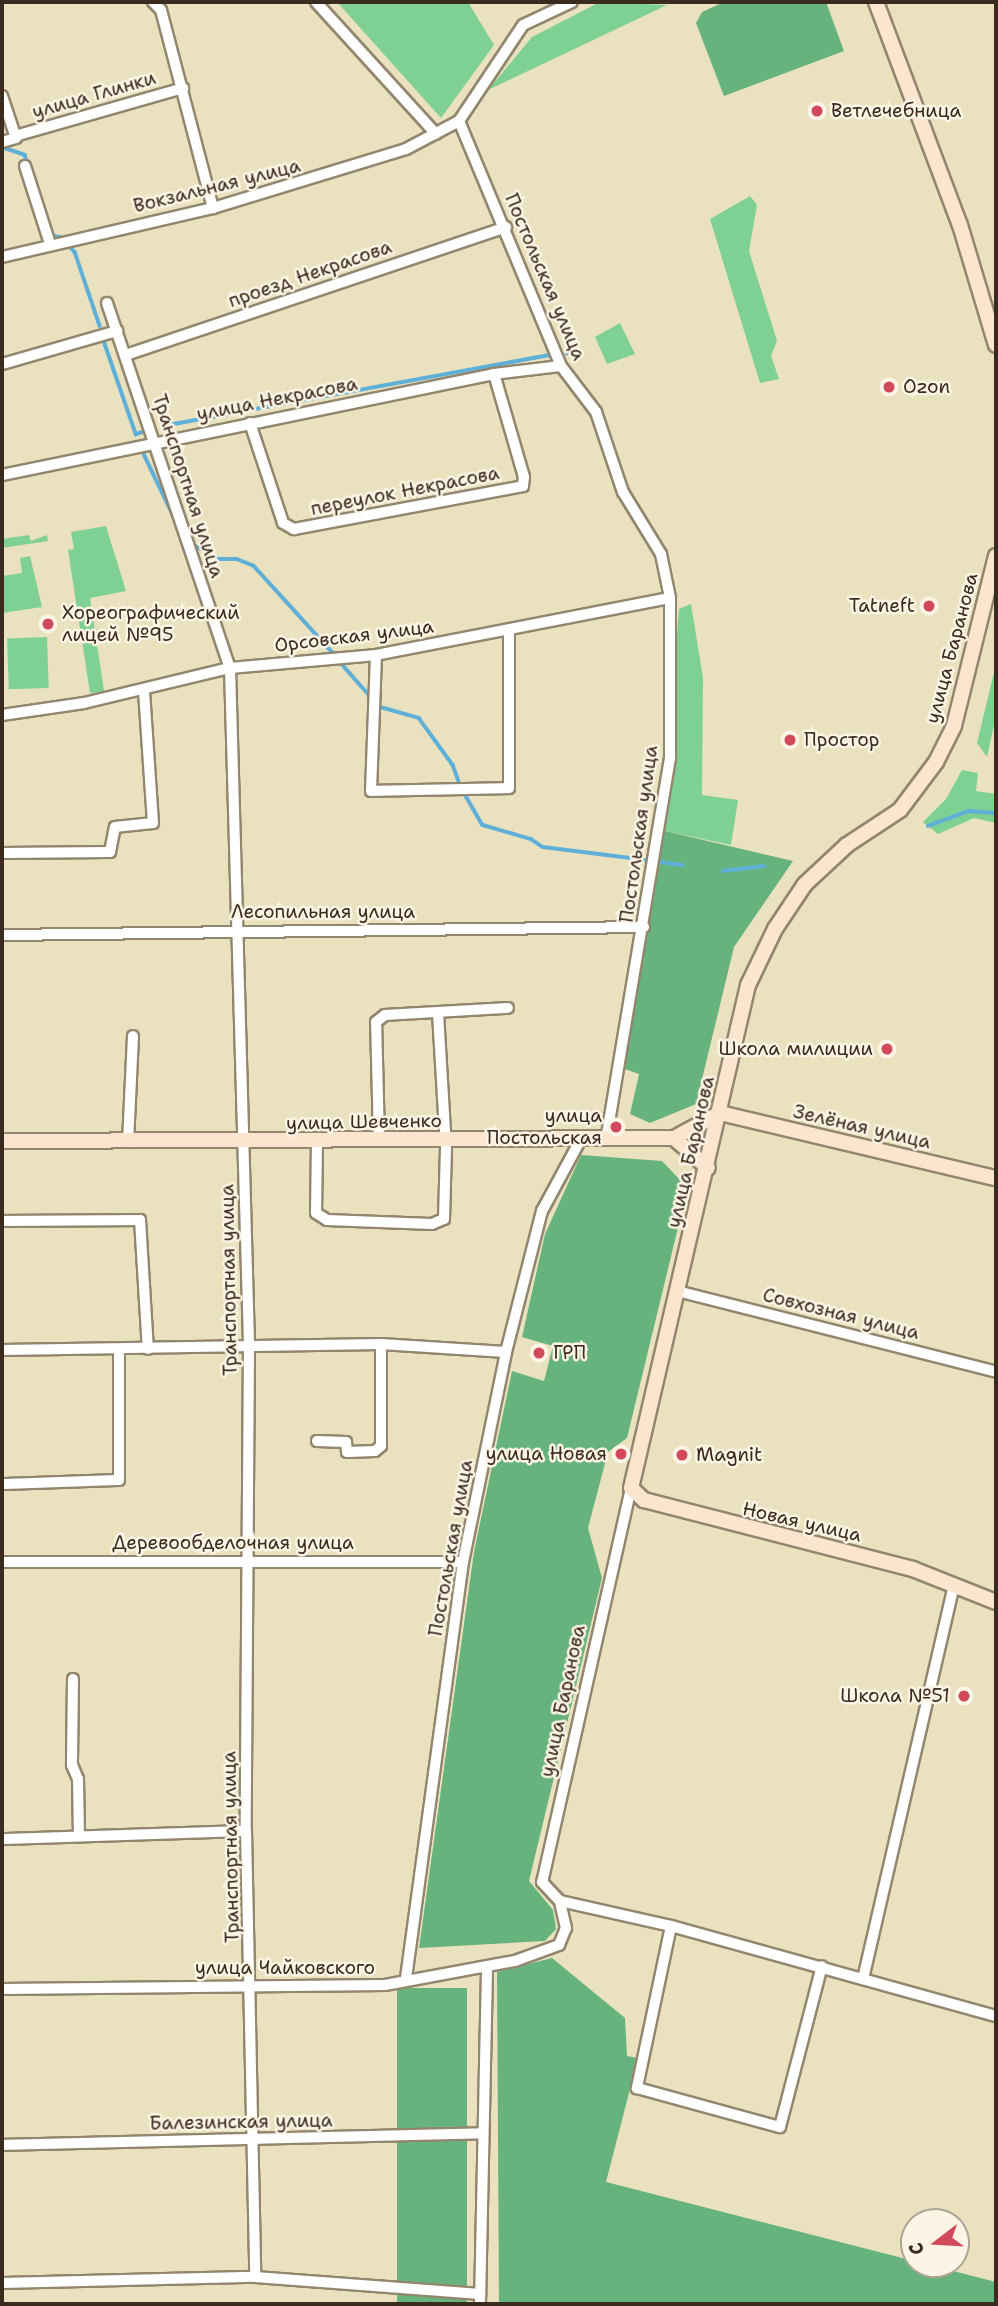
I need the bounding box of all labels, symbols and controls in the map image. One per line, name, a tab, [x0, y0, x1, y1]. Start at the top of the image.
street label: улица Глинки	[30, 66, 158, 124]
place label: Ветлечебница	[831, 100, 961, 122]
marker: Ветлечебница	[809, 103, 825, 119]
street label: Вокзальная улица	[131, 154, 303, 218]
street label: Постольская улица	[500, 190, 590, 364]
street label: проезд Некрасова	[225, 235, 395, 313]
street label: улица Некрасова	[195, 372, 359, 426]
place label: Ozon	[903, 376, 950, 398]
marker: Ozon	[881, 379, 897, 395]
street label: Транспортная улица	[148, 391, 228, 581]
street label: переулок Некрасова	[309, 462, 501, 520]
street label: улица Баранова	[921, 570, 983, 726]
place label: Tatneft	[849, 595, 915, 617]
marker: Tatneft	[921, 598, 937, 614]
place label: Хореографический лицей №95	[62, 602, 240, 646]
street label: Орсовская улица	[273, 615, 435, 657]
marker: Хореографический лицей №95	[40, 616, 56, 632]
place label: Простор	[804, 729, 879, 751]
marker: Простор	[782, 732, 798, 748]
street label: Постольская улица	[615, 744, 663, 924]
street label: Лесопильная улица	[231, 901, 415, 923]
place label: Школа милиции	[719, 1038, 873, 1060]
marker: Школа милиции	[879, 1041, 895, 1057]
street label: улица Баранова	[662, 1074, 720, 1230]
street label: Зелёная улица	[791, 1100, 933, 1154]
place label: улица Постольская	[487, 1105, 602, 1149]
street label: улица Шевченко	[286, 1109, 442, 1135]
marker: улица Постольская	[608, 1119, 624, 1135]
street label: Транспортная улица	[216, 1184, 242, 1376]
street label: Совхозная улица	[760, 1284, 922, 1344]
place label: ГРП	[553, 1342, 586, 1364]
marker: ГРП	[531, 1345, 547, 1361]
place label: улица Новая	[486, 1443, 607, 1465]
place label: Magnit	[696, 1444, 762, 1466]
marker: улица Новая	[613, 1446, 629, 1462]
marker: Magnit	[674, 1447, 690, 1463]
street label: Постольская улица	[424, 1458, 478, 1638]
street label: Новая улица	[740, 1497, 864, 1547]
street label: Деревообделочная улица	[112, 1532, 354, 1554]
street label: улица Баранова	[536, 1623, 590, 1779]
place label: Школа №51	[840, 1685, 950, 1707]
marker: Школа №51	[956, 1688, 972, 1704]
street label: Транспортная улица	[218, 1751, 244, 1943]
street label: улица Чайковского	[195, 1957, 375, 1979]
street label: Балезинская улица	[149, 2109, 333, 2135]
north arrow	[900, 2208, 970, 2278]
text: С	[903, 2239, 930, 2258]

